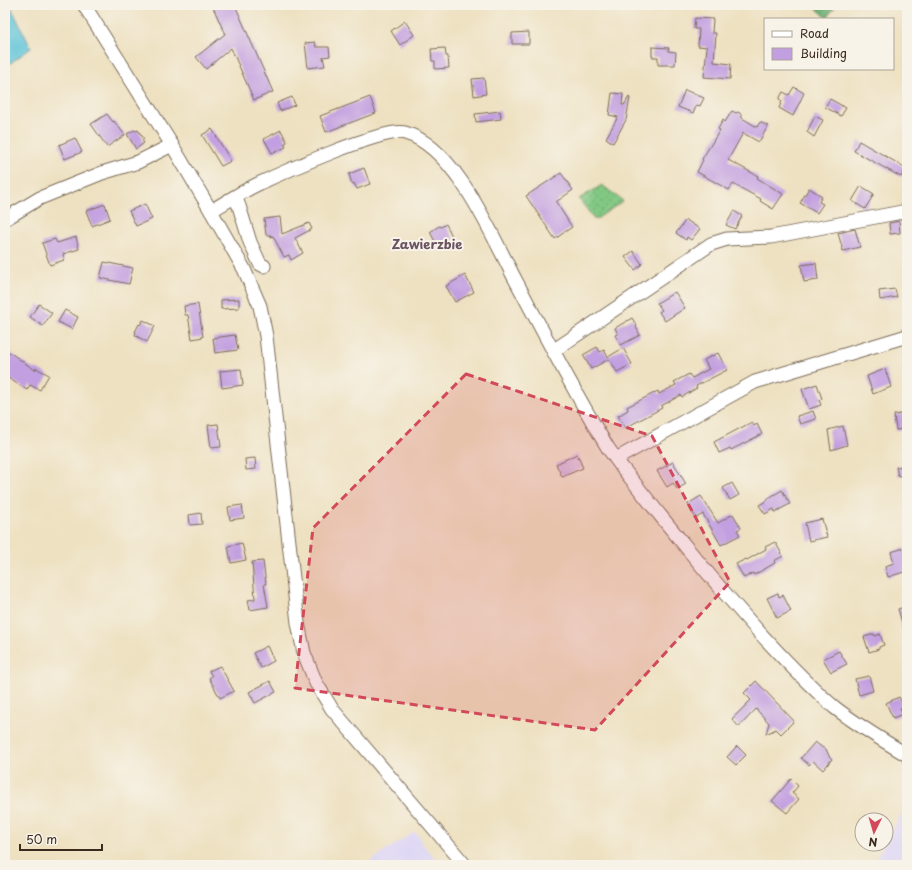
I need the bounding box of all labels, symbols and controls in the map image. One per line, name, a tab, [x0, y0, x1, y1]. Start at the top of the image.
legend	[764, 18, 894, 70]
text: Road	[800, 24, 829, 42]
text: Building	[800, 44, 847, 62]
district label: Zawierzbie	[392, 234, 462, 253]
north arrow	[854, 812, 894, 852]
scale bar	[20, 826, 102, 852]
text: 50 m	[26, 830, 57, 848]
text: N	[868, 834, 878, 851]

